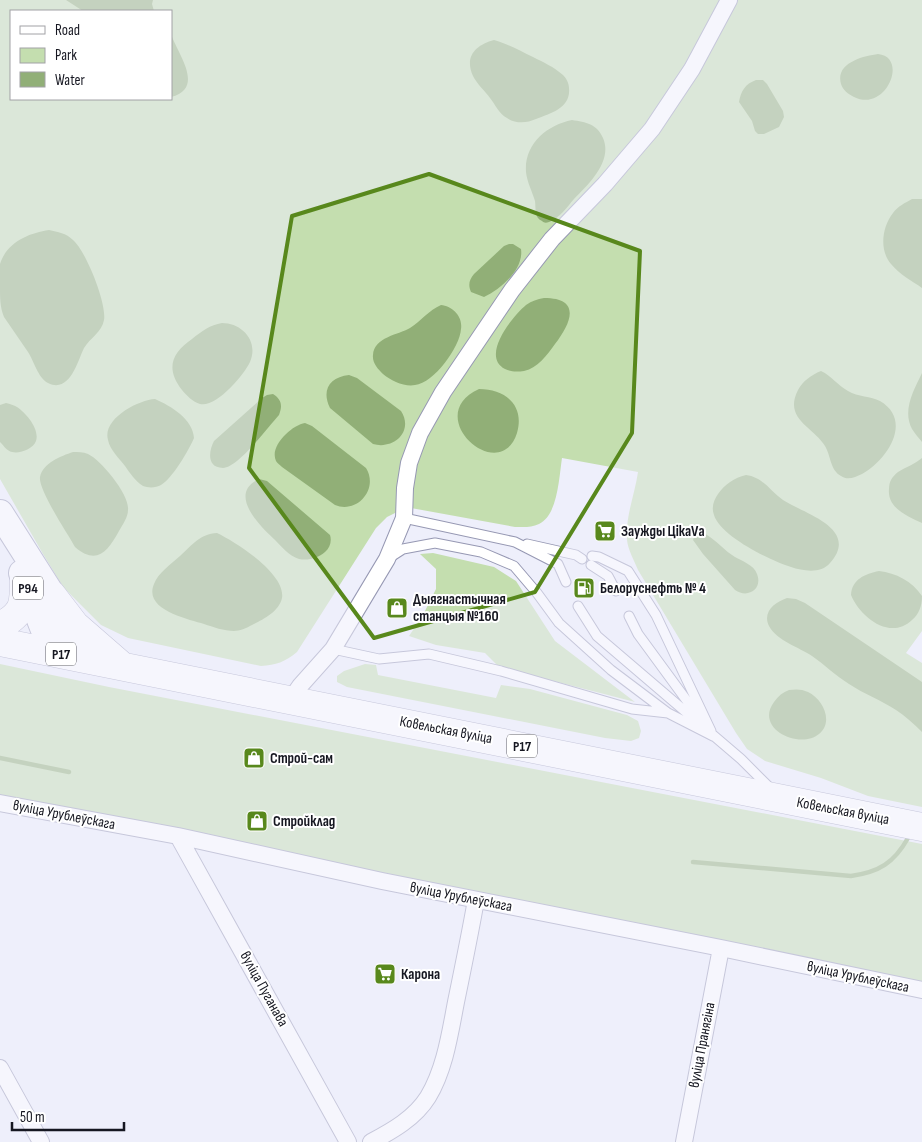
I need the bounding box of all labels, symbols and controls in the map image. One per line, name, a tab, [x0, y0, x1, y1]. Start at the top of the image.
legend	[10, 10, 172, 100]
text: Road	[55, 21, 80, 40]
text: Park	[55, 46, 77, 65]
text: Water	[55, 71, 86, 90]
supermarket icon: Заужды ЦікаVа	[593, 519, 617, 543]
place label: Заужды ЦікаVа	[621, 522, 705, 541]
road number: Р94	[13, 576, 43, 600]
fuel station icon: Белоруснефть № 4	[572, 576, 596, 600]
place label: Белоруснефть № 4	[600, 579, 706, 598]
place label: Дыягнастычная станцыя №160	[413, 590, 506, 626]
shop icon: Дыягнастычная станцыя №160	[385, 596, 409, 620]
road number: Р17	[46, 642, 76, 666]
street label: Ковельская вуліца	[398, 712, 494, 748]
road number: Р17	[507, 734, 537, 758]
shop icon: Строй-сам	[242, 746, 266, 770]
place label: Строй-сам	[270, 749, 333, 768]
street label: Ковельская вуліца	[795, 793, 891, 829]
street label: вуліца Урублеўскага	[11, 796, 117, 834]
shop icon: Стройклад	[245, 809, 269, 833]
place label: Стройклад	[273, 812, 335, 831]
street label: вуліца Урублеўскага	[408, 878, 514, 916]
street label: вуліца Пуганава	[236, 948, 293, 1030]
street label: вуліца Урублеўскага	[805, 957, 911, 997]
supermarket icon: Карона	[373, 962, 397, 986]
place label: Карона	[401, 965, 440, 984]
street label: вуліца Пранягіна	[684, 1000, 720, 1089]
scale bar	[12, 1100, 125, 1132]
text: 50 m	[20, 1108, 45, 1127]

